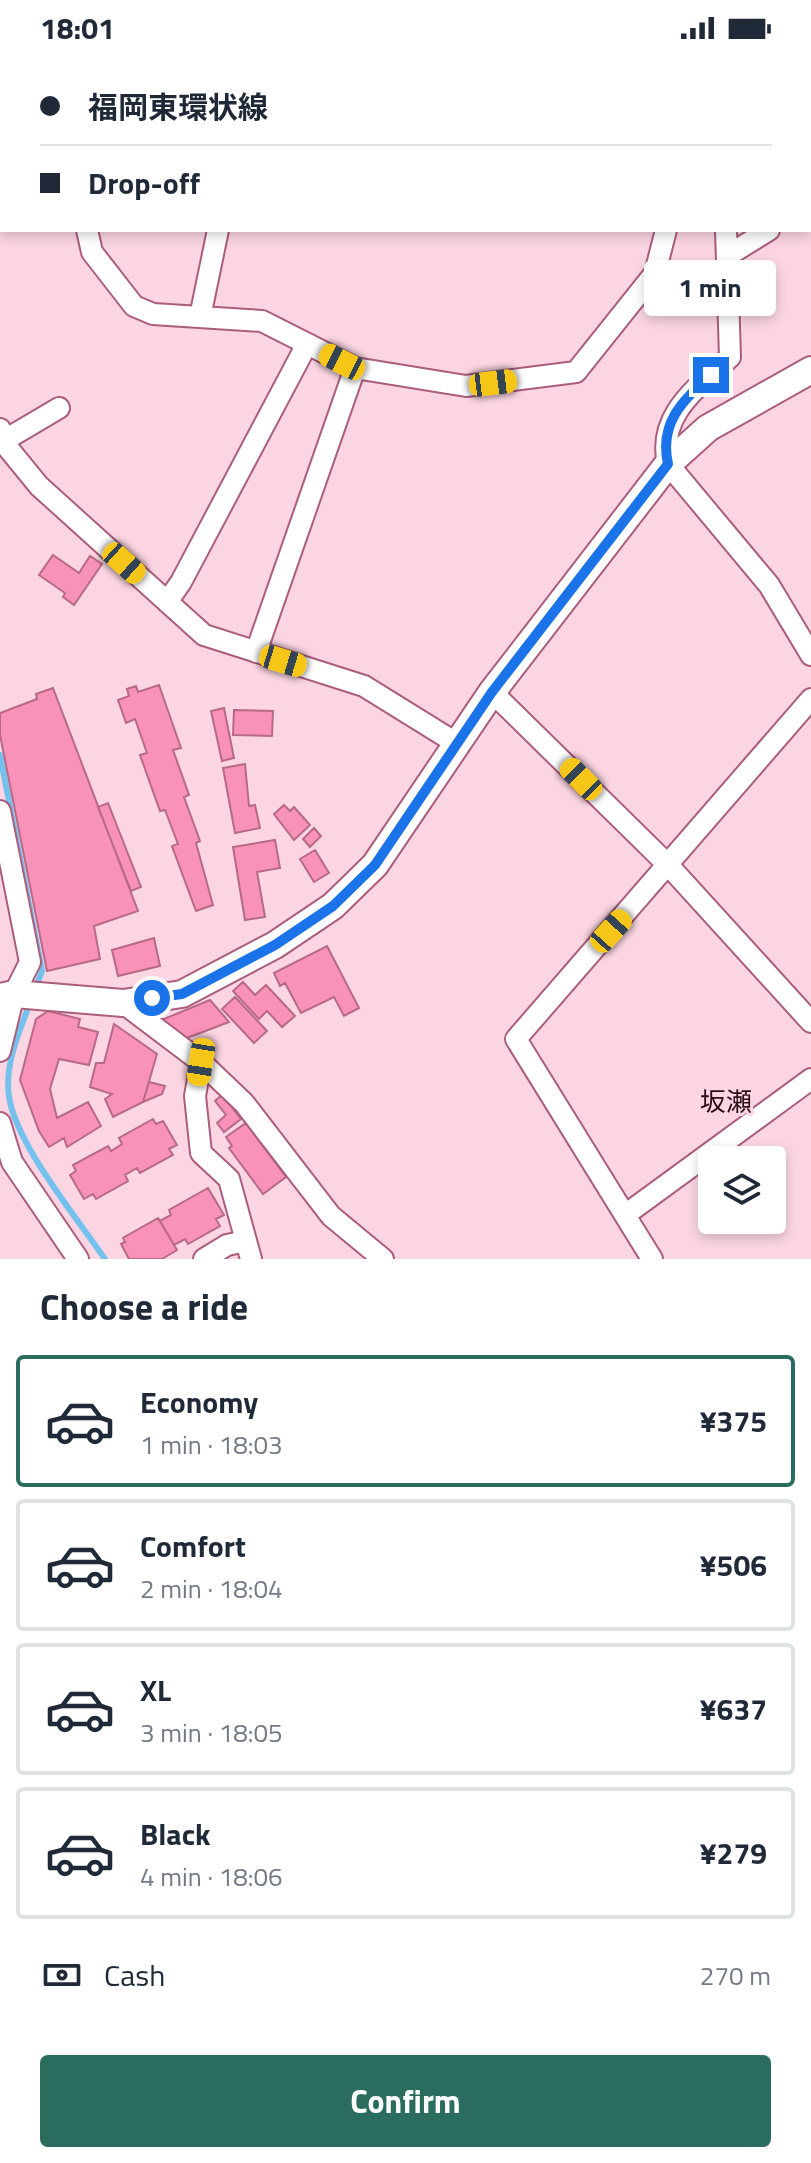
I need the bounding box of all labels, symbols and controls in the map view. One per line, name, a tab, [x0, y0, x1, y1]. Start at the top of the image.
text: 18:01	[40, 5, 115, 51]
text: 福岡東環状線	[88, 84, 268, 130]
text: Drop-off	[88, 160, 200, 206]
callout: 1 min	[645, 259, 777, 315]
text: 1 min	[678, 268, 742, 307]
car	[315, 340, 369, 384]
route end	[693, 357, 729, 393]
car	[468, 368, 518, 398]
car	[98, 538, 150, 588]
car	[257, 643, 309, 679]
car	[556, 754, 606, 804]
car	[586, 905, 636, 957]
route start	[134, 980, 170, 1016]
car	[185, 1036, 217, 1088]
district label: 坂瀬	[700, 1082, 752, 1121]
map controls	[698, 1146, 786, 1234]
button: layers	[698, 1146, 786, 1234]
text: Choose a ride	[40, 1279, 248, 1334]
text: Economy	[140, 1379, 258, 1425]
icon: car	[44, 1385, 116, 1457]
text: ¥375	[700, 1398, 767, 1444]
text: 1 min · 18:03	[140, 1425, 283, 1464]
text: Comfort	[140, 1523, 246, 1569]
icon: car	[44, 1529, 116, 1601]
text: ¥506	[700, 1542, 767, 1588]
text: 2 min · 18:04	[140, 1569, 283, 1608]
text: XL	[140, 1667, 171, 1713]
icon: car	[44, 1673, 116, 1745]
text: ¥637	[700, 1686, 767, 1732]
text: 3 min · 18:05	[140, 1713, 283, 1752]
text: Black	[140, 1811, 211, 1857]
icon: car	[44, 1817, 116, 1889]
text: ¥279	[700, 1830, 767, 1876]
text: 4 min · 18:06	[140, 1857, 283, 1896]
text: Cash	[104, 1952, 165, 1998]
icon: cash	[40, 1953, 84, 1997]
text: 270 m	[700, 1956, 771, 1995]
button: Confirm	[40, 2055, 771, 2147]

